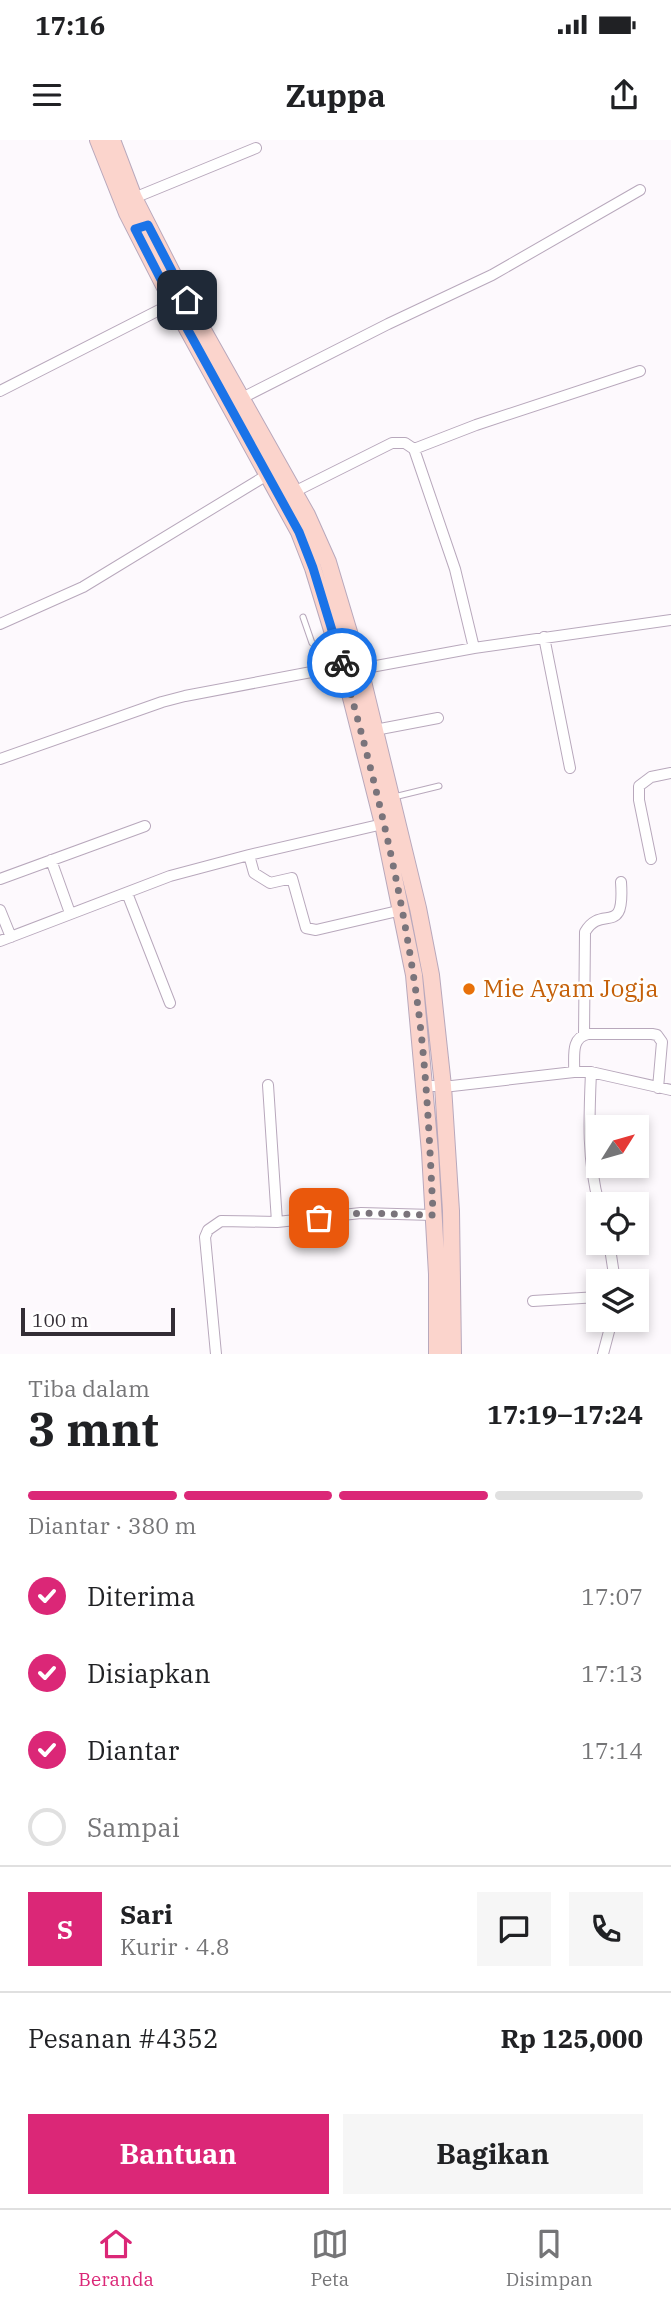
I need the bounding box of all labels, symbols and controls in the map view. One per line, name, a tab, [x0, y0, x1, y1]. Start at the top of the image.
text: 17:16	[35, 8, 105, 42]
text: Zuppa	[285, 74, 386, 116]
icon: menu	[28, 76, 66, 114]
icon: share	[605, 76, 643, 114]
pin	[157, 270, 217, 330]
icon: home	[168, 281, 206, 319]
courier	[307, 628, 377, 698]
icon: bike	[323, 644, 361, 682]
place label: Mie Ayam Jogja	[483, 972, 659, 1004]
marker: Mie Ayam Jogja	[461, 981, 477, 997]
north arrow	[586, 1115, 649, 1178]
map controls	[586, 1115, 649, 1332]
pin	[289, 1188, 349, 1248]
button: locate	[586, 1192, 649, 1255]
icon: bag	[300, 1199, 338, 1237]
button: layers	[586, 1269, 649, 1332]
scale bar	[21, 1305, 175, 1337]
text: 100 m	[32, 1308, 89, 1332]
text: Tiba dalam	[28, 1373, 150, 1403]
text: 17:19–17:24	[487, 1397, 643, 1431]
text: 3 mnt	[28, 1399, 159, 1459]
text: Diantar · 380 m	[28, 1510, 196, 1540]
icon: check	[28, 1577, 66, 1615]
text: Diterima	[87, 1579, 195, 1613]
text: 17:07	[581, 1581, 643, 1611]
icon: check	[28, 1654, 66, 1692]
text: Disiapkan	[87, 1656, 211, 1690]
text: 17:13	[581, 1658, 643, 1688]
icon: check	[28, 1731, 66, 1769]
text: Diantar	[87, 1733, 179, 1767]
text: 17:14	[581, 1735, 643, 1765]
text: Sampai	[87, 1810, 180, 1844]
button: chat	[477, 1892, 551, 1966]
button: phone	[569, 1892, 643, 1966]
text: Sari	[120, 1897, 173, 1931]
text: S	[57, 1912, 73, 1946]
text: Kurir · 4.8	[120, 1931, 229, 1961]
text: Pesanan #4352	[28, 2021, 218, 2055]
text: Rp 125,000	[500, 2021, 643, 2055]
button: Bantuan	[28, 2114, 329, 2194]
button: Bagikan	[343, 2114, 643, 2194]
tab: Beranda	[78, 2225, 154, 2291]
tab: Peta	[310, 2225, 349, 2291]
tab: Disimpan	[506, 2225, 593, 2291]

